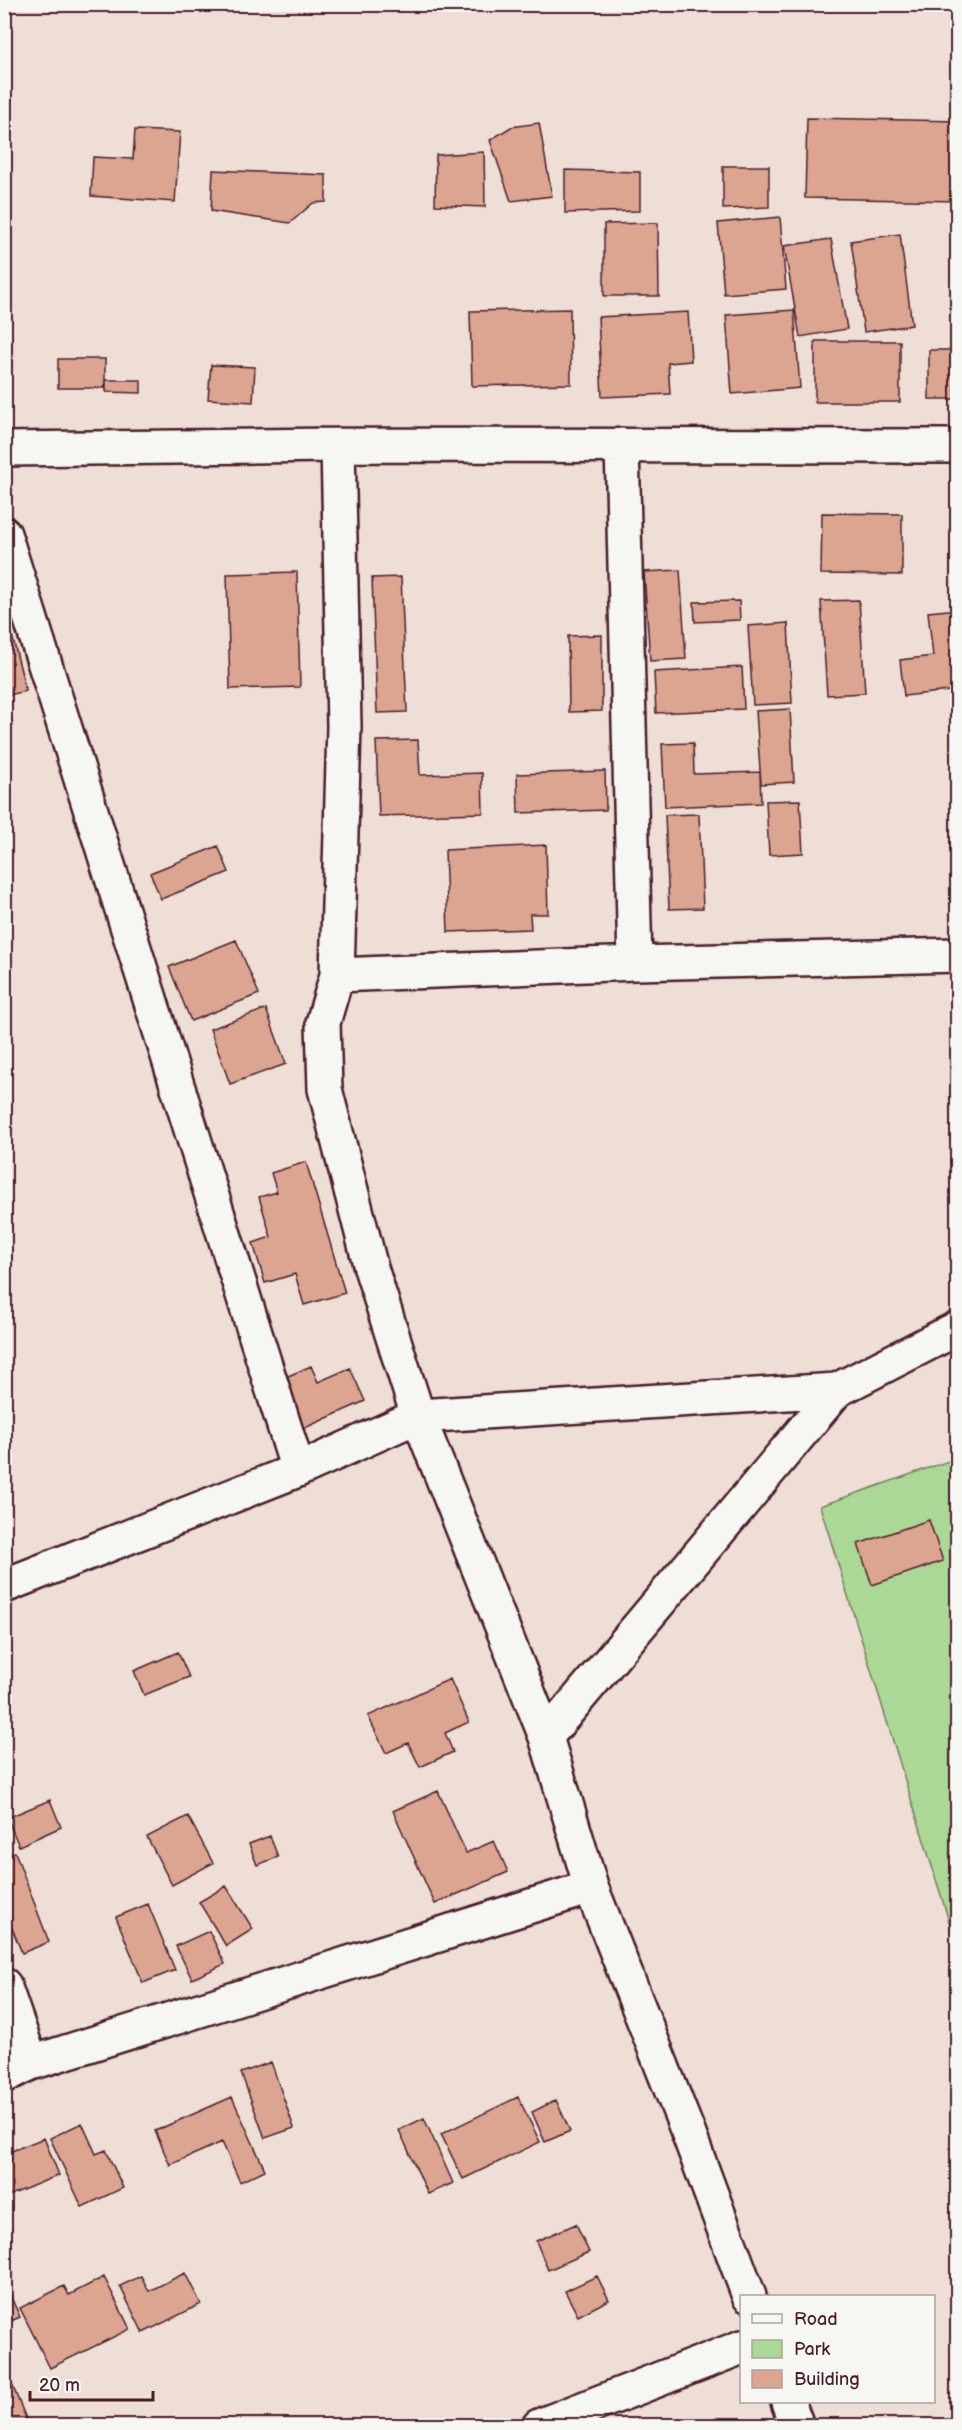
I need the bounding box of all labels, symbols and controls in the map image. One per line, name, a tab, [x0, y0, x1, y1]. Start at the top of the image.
legend	[740, 2295, 935, 2403]
text: Road	[794, 2309, 838, 2330]
text: Park	[794, 2339, 830, 2360]
scale bar	[30, 2364, 153, 2402]
text: Building	[794, 2369, 860, 2390]
text: 20 m	[39, 2375, 80, 2396]

